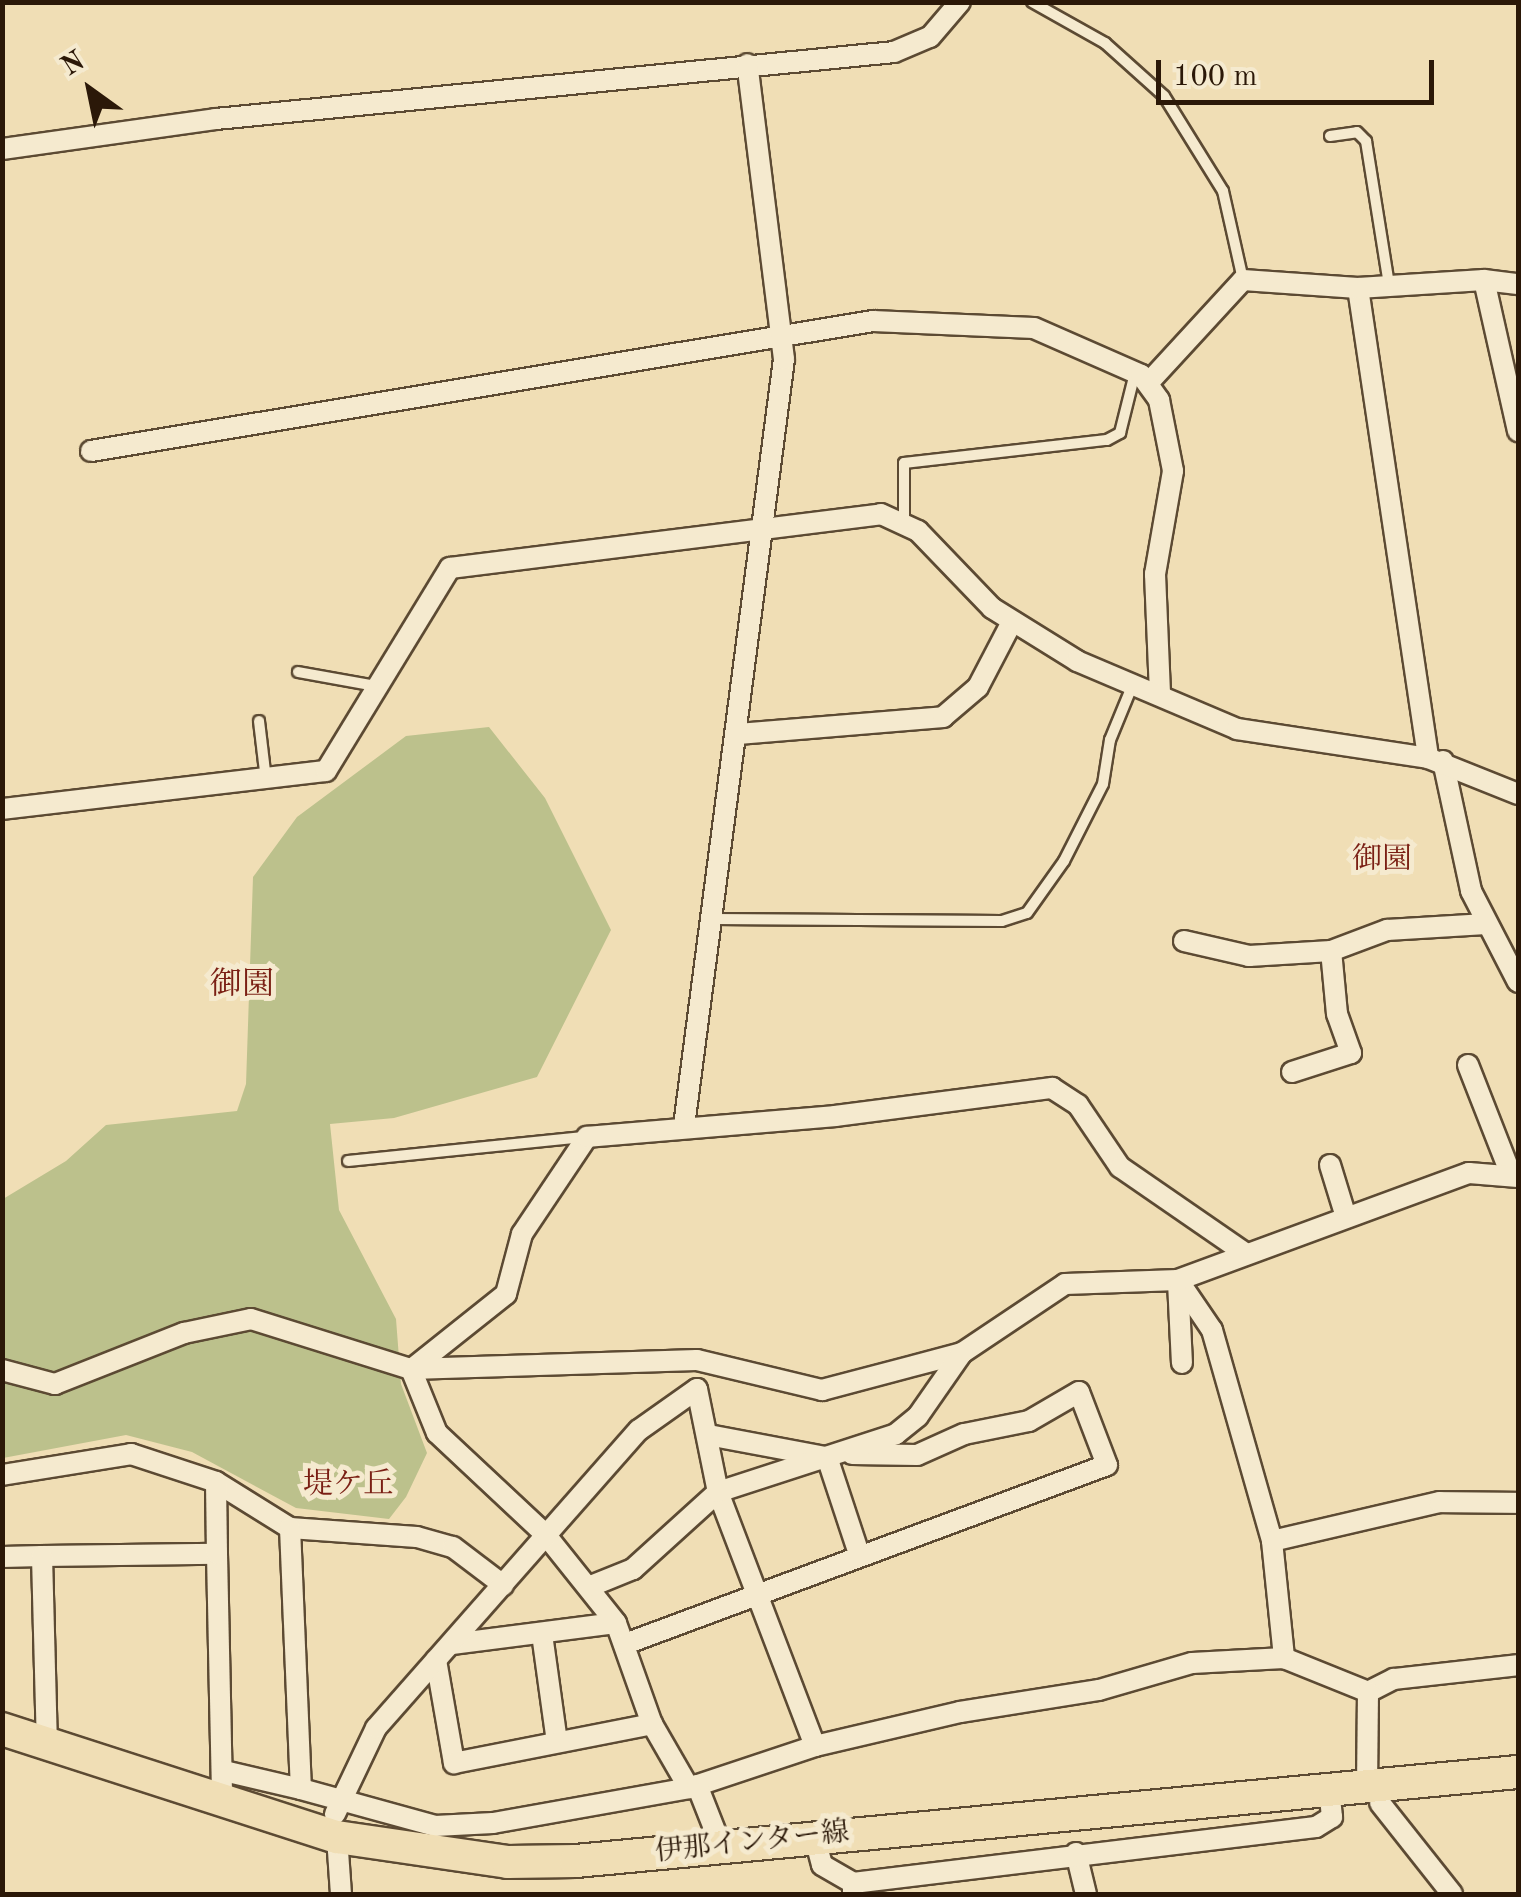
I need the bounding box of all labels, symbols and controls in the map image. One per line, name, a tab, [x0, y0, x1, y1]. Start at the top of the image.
north arrow	[40, 40, 140, 140]
scale bar	[1161, 40, 1438, 102]
text: N	[57, 47, 90, 82]
text: 100 m	[1173, 62, 1257, 92]
district label: 御園	[1352, 842, 1412, 878]
district label: 御園	[210, 967, 274, 1005]
district label: 堤ケ丘	[303, 1467, 393, 1503]
street label: 伊那インター線	[653, 1816, 851, 1870]

